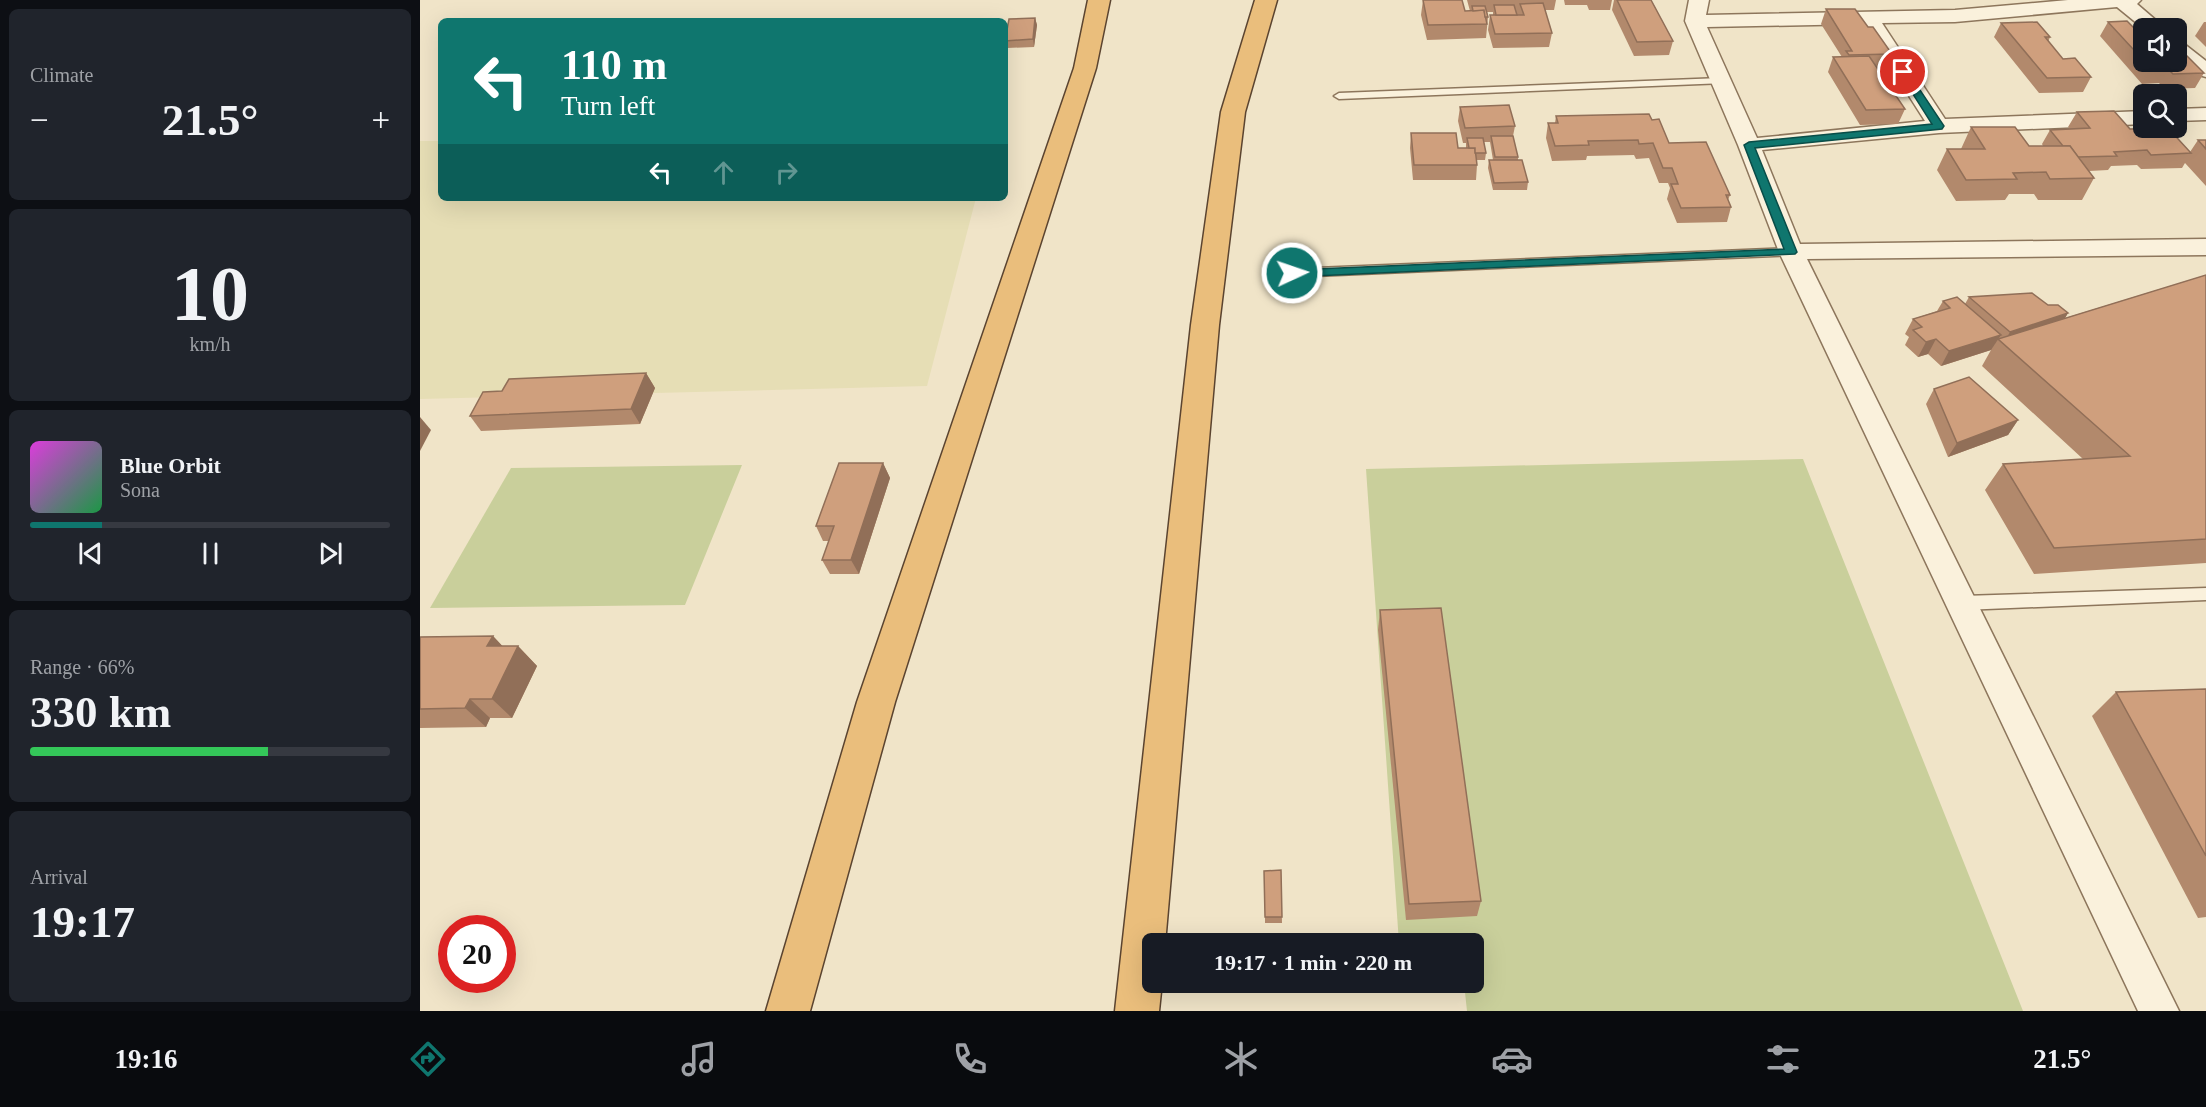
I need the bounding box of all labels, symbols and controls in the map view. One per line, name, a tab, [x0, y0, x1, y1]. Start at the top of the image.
map controls	[2133, 18, 2187, 138]
button: sound	[2133, 18, 2187, 72]
icon: left	[462, 42, 540, 120]
text: 110 m	[561, 42, 667, 88]
pin	[1877, 46, 1928, 97]
icon: arrive	[1886, 55, 1919, 88]
text: Climate	[30, 64, 93, 86]
button: search	[2133, 84, 2187, 138]
text: Turn left	[561, 91, 655, 121]
text: 21.5°	[162, 95, 258, 145]
text: −	[30, 102, 49, 138]
text: +	[371, 102, 390, 138]
icon: left	[644, 156, 677, 189]
icon: ahead	[707, 156, 740, 189]
icon: right	[770, 156, 803, 189]
position arrow	[1260, 241, 1324, 305]
text: 10	[171, 250, 249, 337]
text: km/h	[189, 333, 231, 355]
text: Blue Orbit	[120, 453, 221, 478]
text: Sona	[120, 479, 160, 501]
icon: previous	[74, 537, 107, 570]
icon: pause	[194, 537, 227, 570]
icon: next	[314, 537, 347, 570]
text: Range · 66%	[30, 656, 134, 678]
text: 330 km	[30, 687, 171, 737]
text: Arrival	[30, 866, 88, 888]
text: 19:17	[30, 897, 135, 947]
speed limit sign: 20	[438, 915, 516, 993]
text: 19:17 · 1 min · 220 m	[1214, 950, 1412, 975]
icon: directions	[407, 1038, 449, 1080]
icon: music	[678, 1038, 720, 1080]
icon: phone	[949, 1038, 991, 1080]
icon: climate	[1220, 1038, 1262, 1080]
icon: car	[1491, 1038, 1533, 1080]
icon: filters	[1762, 1038, 1804, 1080]
text: 19:16	[115, 1044, 178, 1074]
text: 21.5°	[2033, 1044, 2091, 1074]

